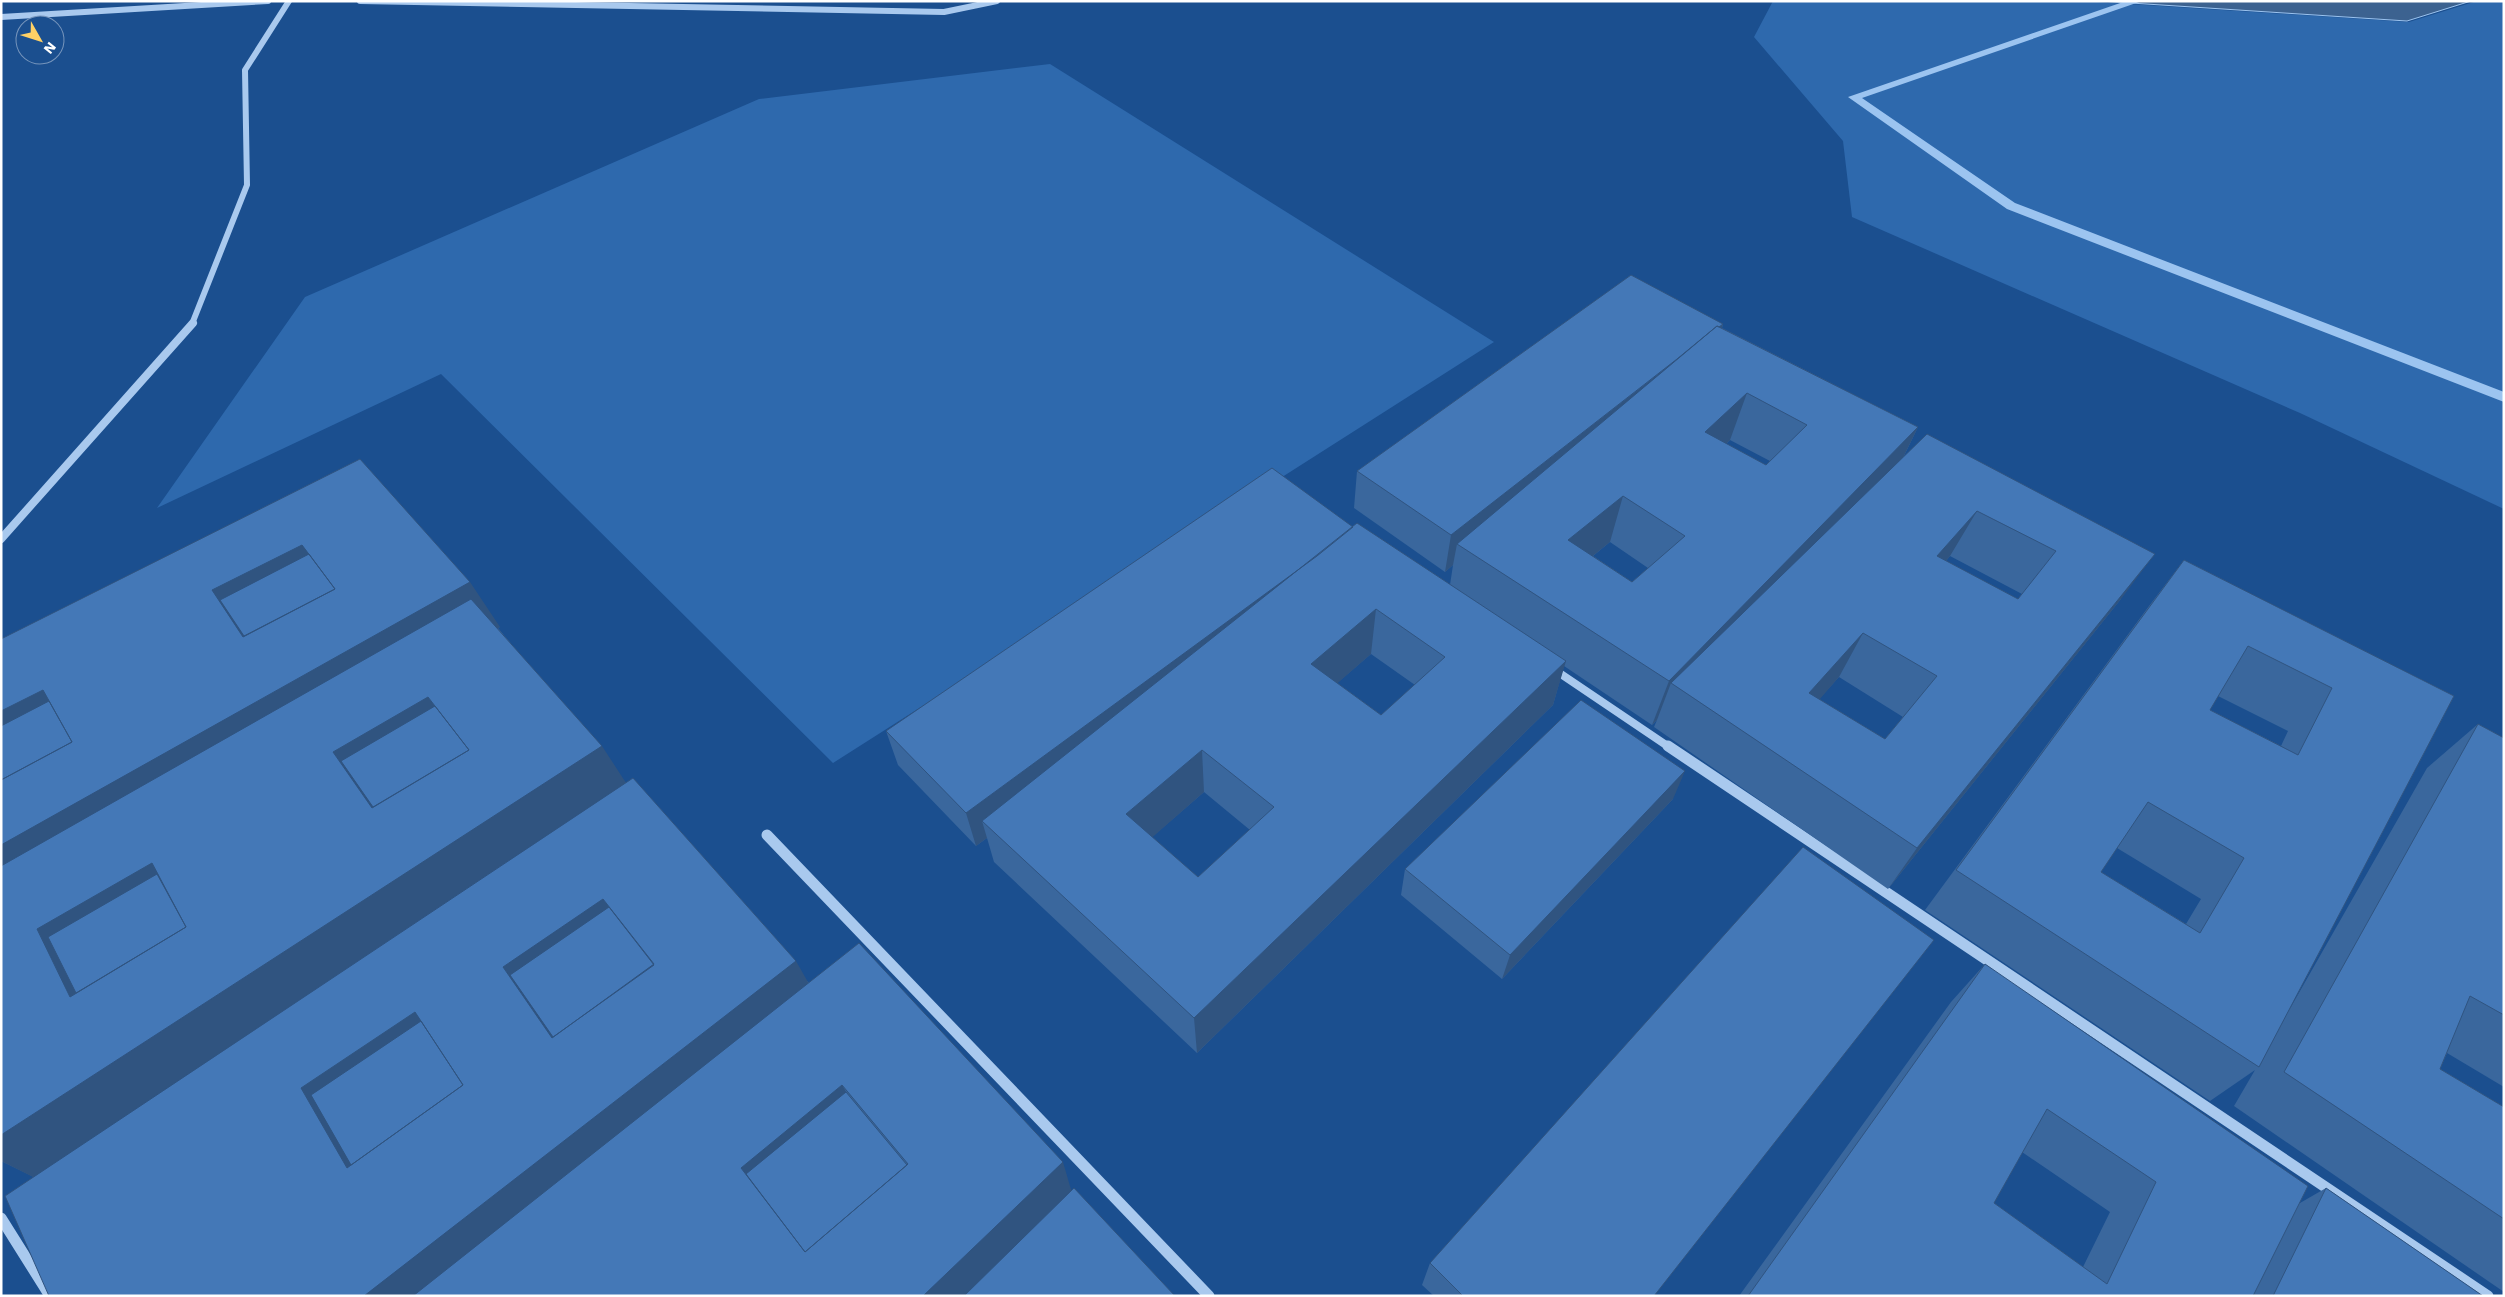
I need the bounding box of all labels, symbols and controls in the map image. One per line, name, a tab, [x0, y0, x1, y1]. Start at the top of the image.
north arrow	[15, 15, 65, 65]
text: N	[41, 39, 60, 57]

